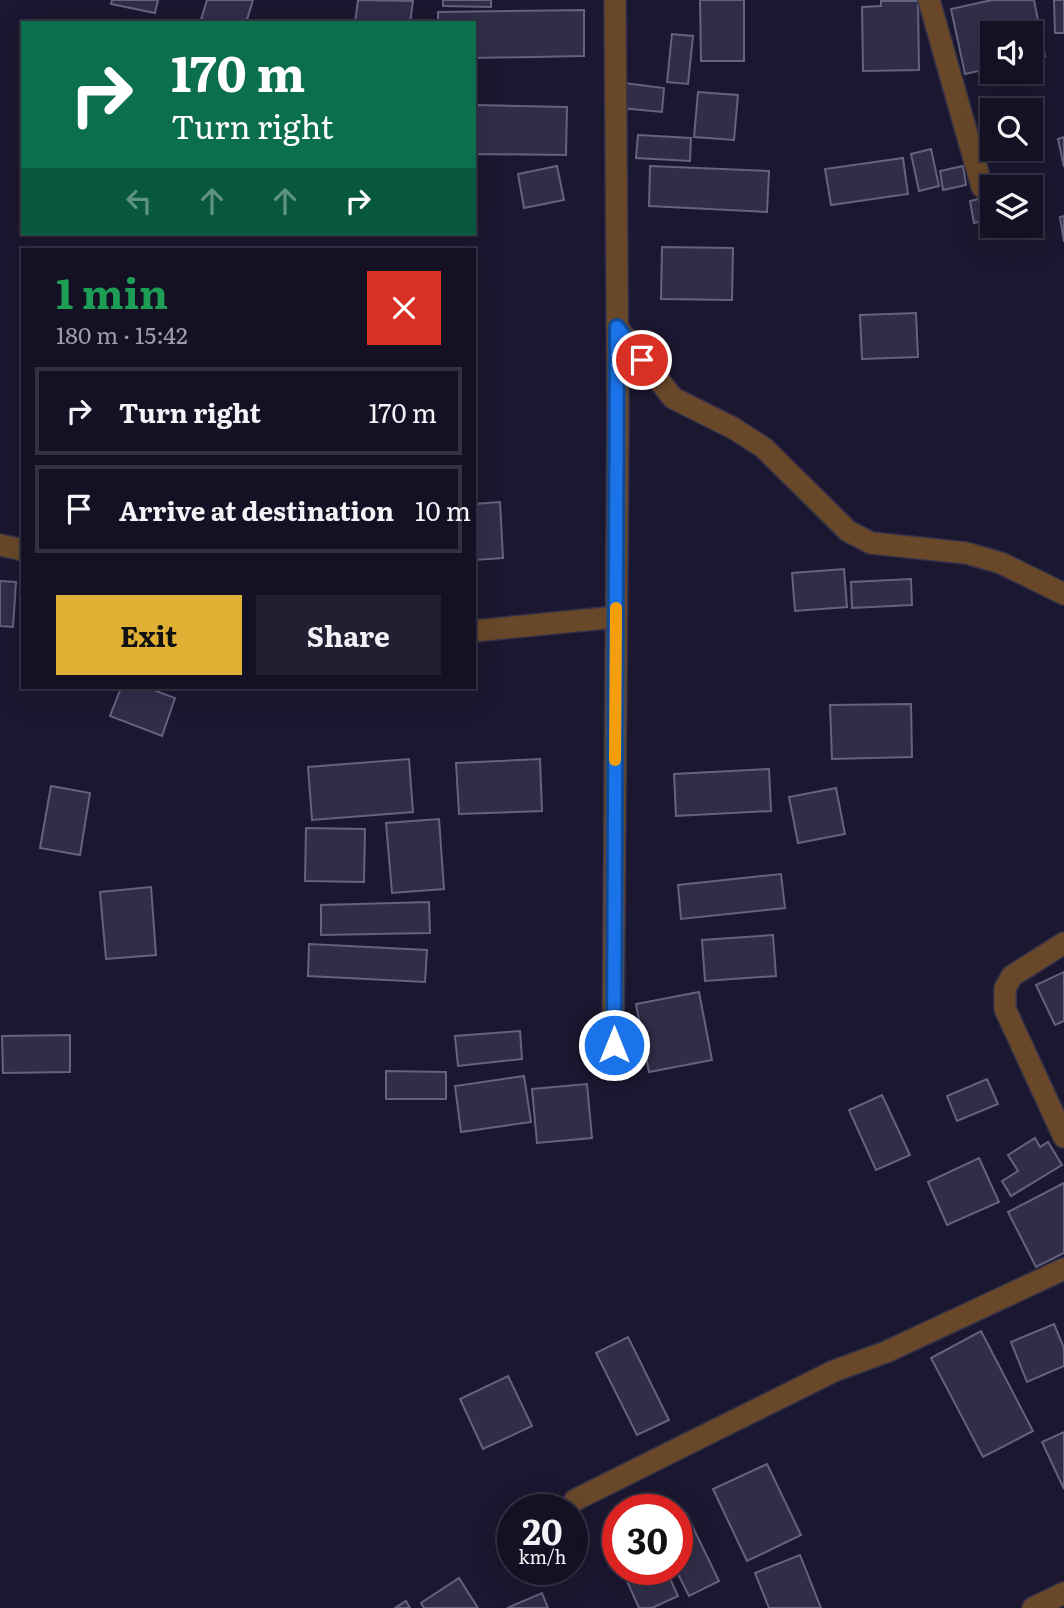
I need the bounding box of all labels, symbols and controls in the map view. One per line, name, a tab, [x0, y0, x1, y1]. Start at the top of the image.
map controls	[980, 21, 1043, 238]
button: sound	[980, 21, 1043, 84]
text: 170 m	[171, 34, 305, 107]
icon: right	[56, 49, 147, 140]
button: search	[980, 98, 1043, 161]
text: Turn right	[171, 101, 333, 149]
button: layers	[980, 175, 1043, 238]
icon: left	[120, 182, 158, 220]
icon: ahead	[193, 182, 231, 220]
icon: ahead	[266, 182, 304, 220]
icon: right	[339, 182, 377, 220]
text: 1 min	[56, 260, 168, 322]
button: close	[367, 271, 441, 345]
text: 180 m · 15:42	[56, 317, 188, 351]
pin	[612, 330, 672, 390]
icon: arrive	[623, 341, 661, 379]
icon: right	[60, 392, 98, 430]
text: Turn right	[119, 392, 261, 431]
text: 170 m	[369, 392, 437, 431]
icon: arrive	[60, 490, 98, 528]
text: Arrive at destination	[119, 490, 394, 529]
text: 10 m	[415, 490, 471, 529]
button: Exit	[56, 595, 242, 675]
button: Share	[256, 595, 441, 675]
position arrow	[577, 1008, 651, 1082]
speed limit sign: 30	[602, 1494, 693, 1585]
text: 20	[522, 1504, 563, 1556]
text: km/h	[519, 1543, 566, 1570]

